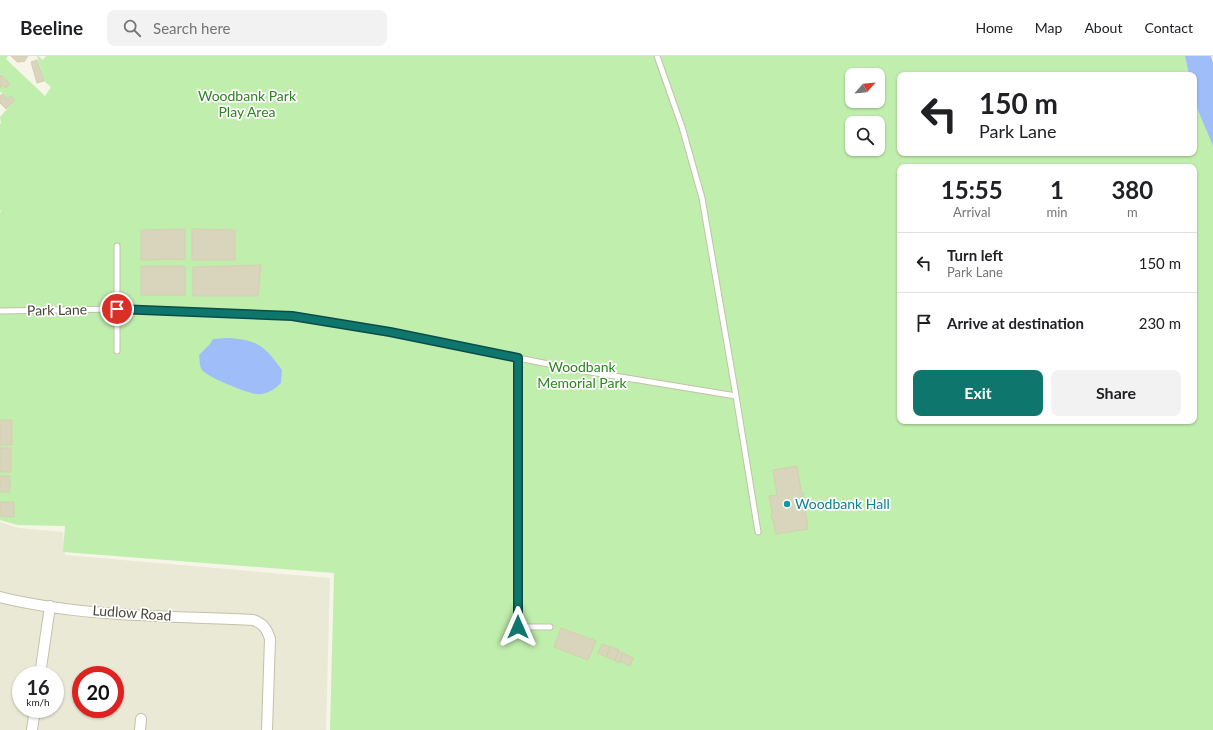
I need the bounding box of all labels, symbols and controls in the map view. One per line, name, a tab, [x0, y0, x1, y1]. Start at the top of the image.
search box	[107, 10, 387, 46]
text: Beeline	[20, 16, 83, 39]
icon: search	[121, 17, 143, 39]
text: Search here	[153, 19, 230, 37]
text: Home	[975, 19, 1013, 36]
text: Map	[1035, 19, 1062, 36]
text: About	[1084, 19, 1122, 36]
text: Contact	[1144, 19, 1193, 36]
north arrow	[845, 68, 885, 108]
map controls	[845, 68, 885, 156]
text: 150 m	[979, 86, 1058, 120]
park label: Woodbank Park Play Area	[198, 87, 297, 120]
icon: left	[913, 88, 965, 140]
button: search	[845, 116, 885, 156]
text: Park Lane	[979, 120, 1057, 142]
text: 15:55	[941, 175, 1003, 204]
text: 1	[1050, 175, 1064, 204]
text: 380	[1111, 175, 1153, 204]
text: Arrival	[953, 204, 990, 220]
text: min	[1047, 204, 1068, 220]
text: m	[1127, 204, 1138, 220]
text: Turn left	[947, 246, 1003, 264]
icon: left	[913, 252, 935, 274]
text: 150 m	[1139, 254, 1181, 272]
text: Park Lane	[947, 264, 1003, 280]
pin	[100, 292, 134, 326]
icon: arrive	[106, 298, 128, 320]
street label: Park Lane	[27, 300, 87, 319]
icon: arrive	[913, 312, 935, 334]
text: Arrive at destination	[947, 314, 1084, 332]
text: 230 m	[1139, 314, 1181, 332]
park label: Woodbank Memorial Park	[537, 358, 628, 391]
button: Exit	[913, 370, 1043, 416]
button: Share	[1051, 370, 1181, 416]
place label: Woodbank Hall	[795, 495, 890, 512]
marker: Woodbank Hall	[782, 499, 792, 509]
street label: Ludlow Road	[92, 601, 172, 624]
position arrow	[497, 606, 539, 648]
speed limit sign: 20	[72, 666, 124, 718]
text: 16	[26, 675, 50, 699]
text: km/h	[26, 696, 50, 708]

